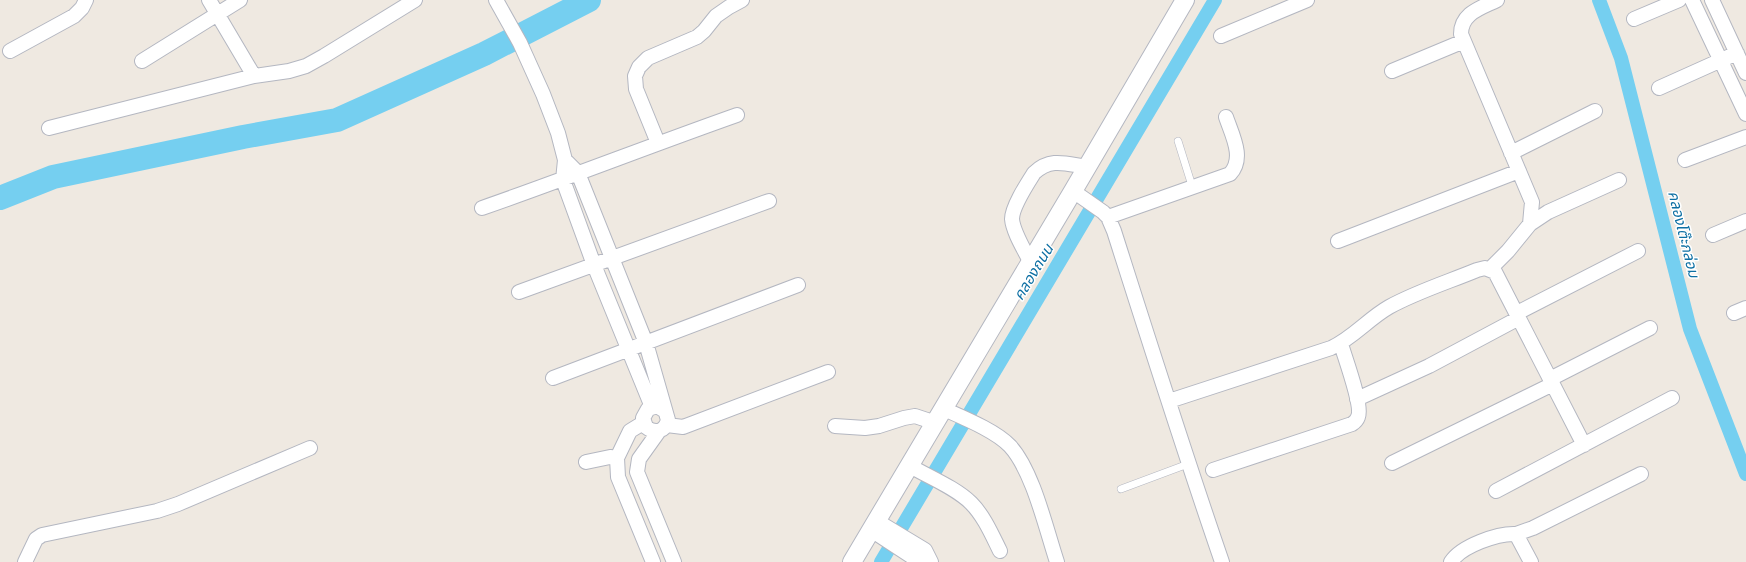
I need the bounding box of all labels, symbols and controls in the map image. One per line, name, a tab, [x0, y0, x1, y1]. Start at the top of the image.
water label: คลองโต๊ะกล่อม	[1664, 189, 1704, 281]
water label: คลองถนน	[1009, 240, 1057, 303]

